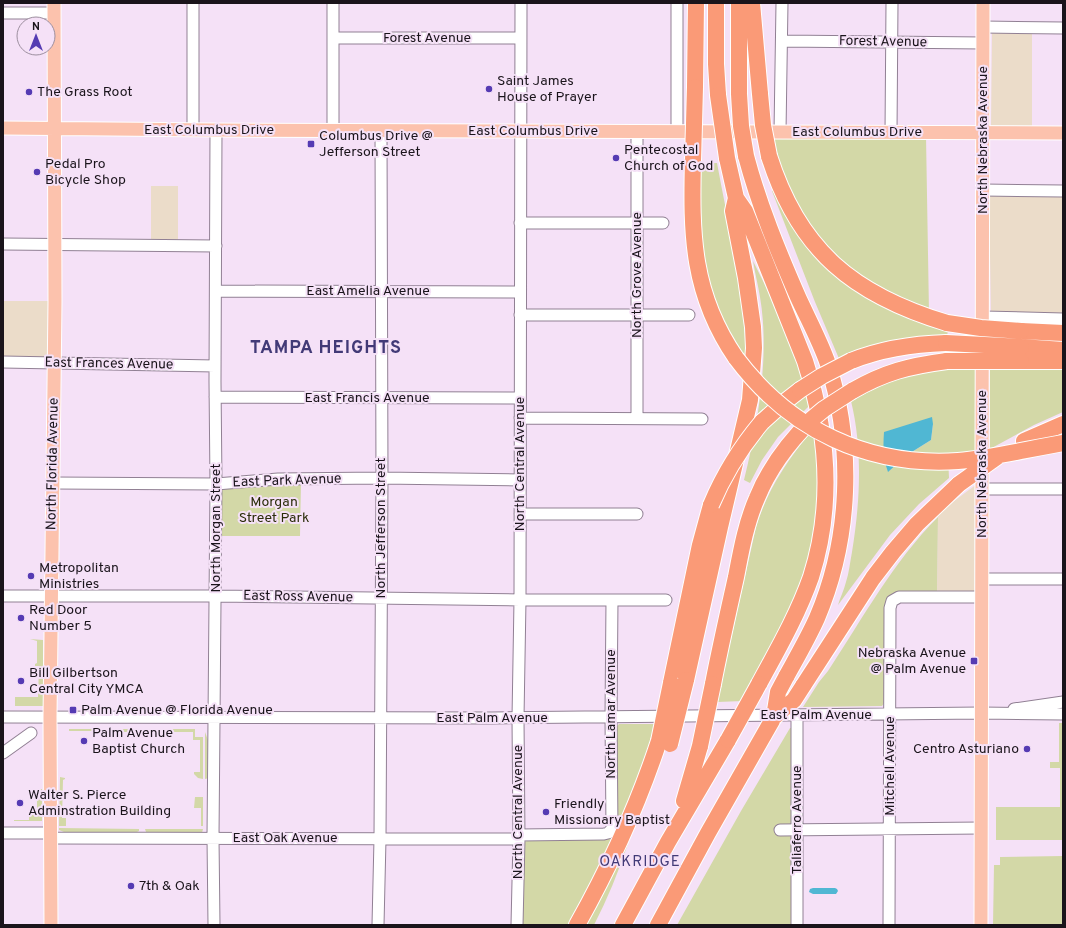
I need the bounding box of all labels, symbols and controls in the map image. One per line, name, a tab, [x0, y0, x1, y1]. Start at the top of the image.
north arrow	[16, 16, 56, 56]
text: N	[32, 20, 40, 34]
street label: Forest Avenue	[383, 30, 471, 47]
street label: Forest Avenue	[839, 33, 927, 51]
street label: North Nebraska Avenue	[975, 66, 992, 214]
place label: Saint James House of Prayer	[497, 73, 598, 106]
place label: The Grass Root	[37, 84, 133, 101]
marker: Saint James House of Prayer	[484, 84, 494, 94]
marker: The Grass Root	[24, 87, 34, 97]
street label: East Columbus Drive	[144, 122, 274, 139]
street label: East Columbus Drive	[468, 123, 598, 140]
street label: East Columbus Drive	[792, 124, 922, 141]
place label: Columbus Drive @ Jefferson Street	[319, 128, 433, 161]
marker: Columbus Drive @ Jefferson Street	[306, 139, 316, 149]
place label: Pentecostal Church of God	[624, 142, 713, 175]
marker: Pentecostal Church of God	[611, 153, 621, 163]
place label: Pedal Pro Bicycle Shop	[45, 156, 126, 189]
marker: Pedal Pro Bicycle Shop	[32, 167, 42, 177]
street label: North Grove Avenue	[629, 212, 646, 338]
street label: East Amelia Avenue	[306, 283, 430, 300]
district label: TAMPA HEIGHTS	[250, 337, 402, 360]
street label: East Frances Avenue	[44, 354, 174, 374]
street label: East Francis Avenue	[305, 390, 429, 407]
street label: North Nebraska Avenue	[974, 390, 991, 538]
street label: North Central Avenue	[512, 397, 529, 531]
street label: North Florida Avenue	[43, 398, 63, 530]
street label: North Jefferson Street	[373, 458, 390, 599]
street label: North Morgan Street	[208, 464, 225, 592]
street label: East Park Avenue	[232, 471, 342, 491]
park label: Morgan Street Park	[239, 494, 309, 527]
place label: Metropolitan Ministries	[39, 560, 119, 593]
marker: Metropolitan Ministries	[26, 571, 36, 581]
street label: East Ross Avenue	[243, 588, 353, 606]
place label: Red Door Number 5	[29, 602, 92, 635]
marker: Red Door Number 5	[16, 613, 26, 623]
place label: Nebraska Avenue @ Palm Avenue	[858, 645, 966, 678]
street label: North Lamar Avenue	[603, 649, 620, 779]
marker: Nebraska Avenue @ Palm Avenue	[969, 656, 979, 666]
place label: Bill Gilbertson Central City YMCA	[29, 665, 144, 698]
marker: Bill Gilbertson Central City YMCA	[16, 676, 26, 686]
place label: Palm Avenue @ Florida Avenue	[81, 702, 273, 719]
marker: Palm Avenue @ Florida Avenue	[68, 705, 78, 715]
street label: East Palm Avenue	[760, 707, 872, 724]
street label: East Palm Avenue	[436, 710, 548, 727]
street label: Mitchell Avenue	[882, 716, 899, 816]
place label: Palm Avenue Baptist Church	[92, 725, 185, 758]
marker: Palm Avenue Baptist Church	[79, 736, 89, 746]
place label: Centro Asturiano	[913, 741, 1019, 758]
marker: Centro Asturiano	[1022, 744, 1032, 754]
street label: North Central Avenue	[510, 745, 527, 879]
street label: Taliaferro Avenue	[789, 765, 806, 875]
place label: Walter S. Pierce Adminstration Building	[28, 787, 171, 820]
place label: Friendly Missionary Baptist	[554, 796, 670, 829]
marker: Walter S. Pierce Adminstration Building	[15, 798, 25, 808]
marker: Friendly Missionary Baptist	[541, 807, 551, 817]
street label: East Oak Avenue	[233, 830, 338, 847]
district label: OAKRIDGE	[599, 853, 681, 872]
place label: 7th & Oak	[139, 878, 200, 895]
marker: 7th & Oak	[126, 881, 136, 891]

